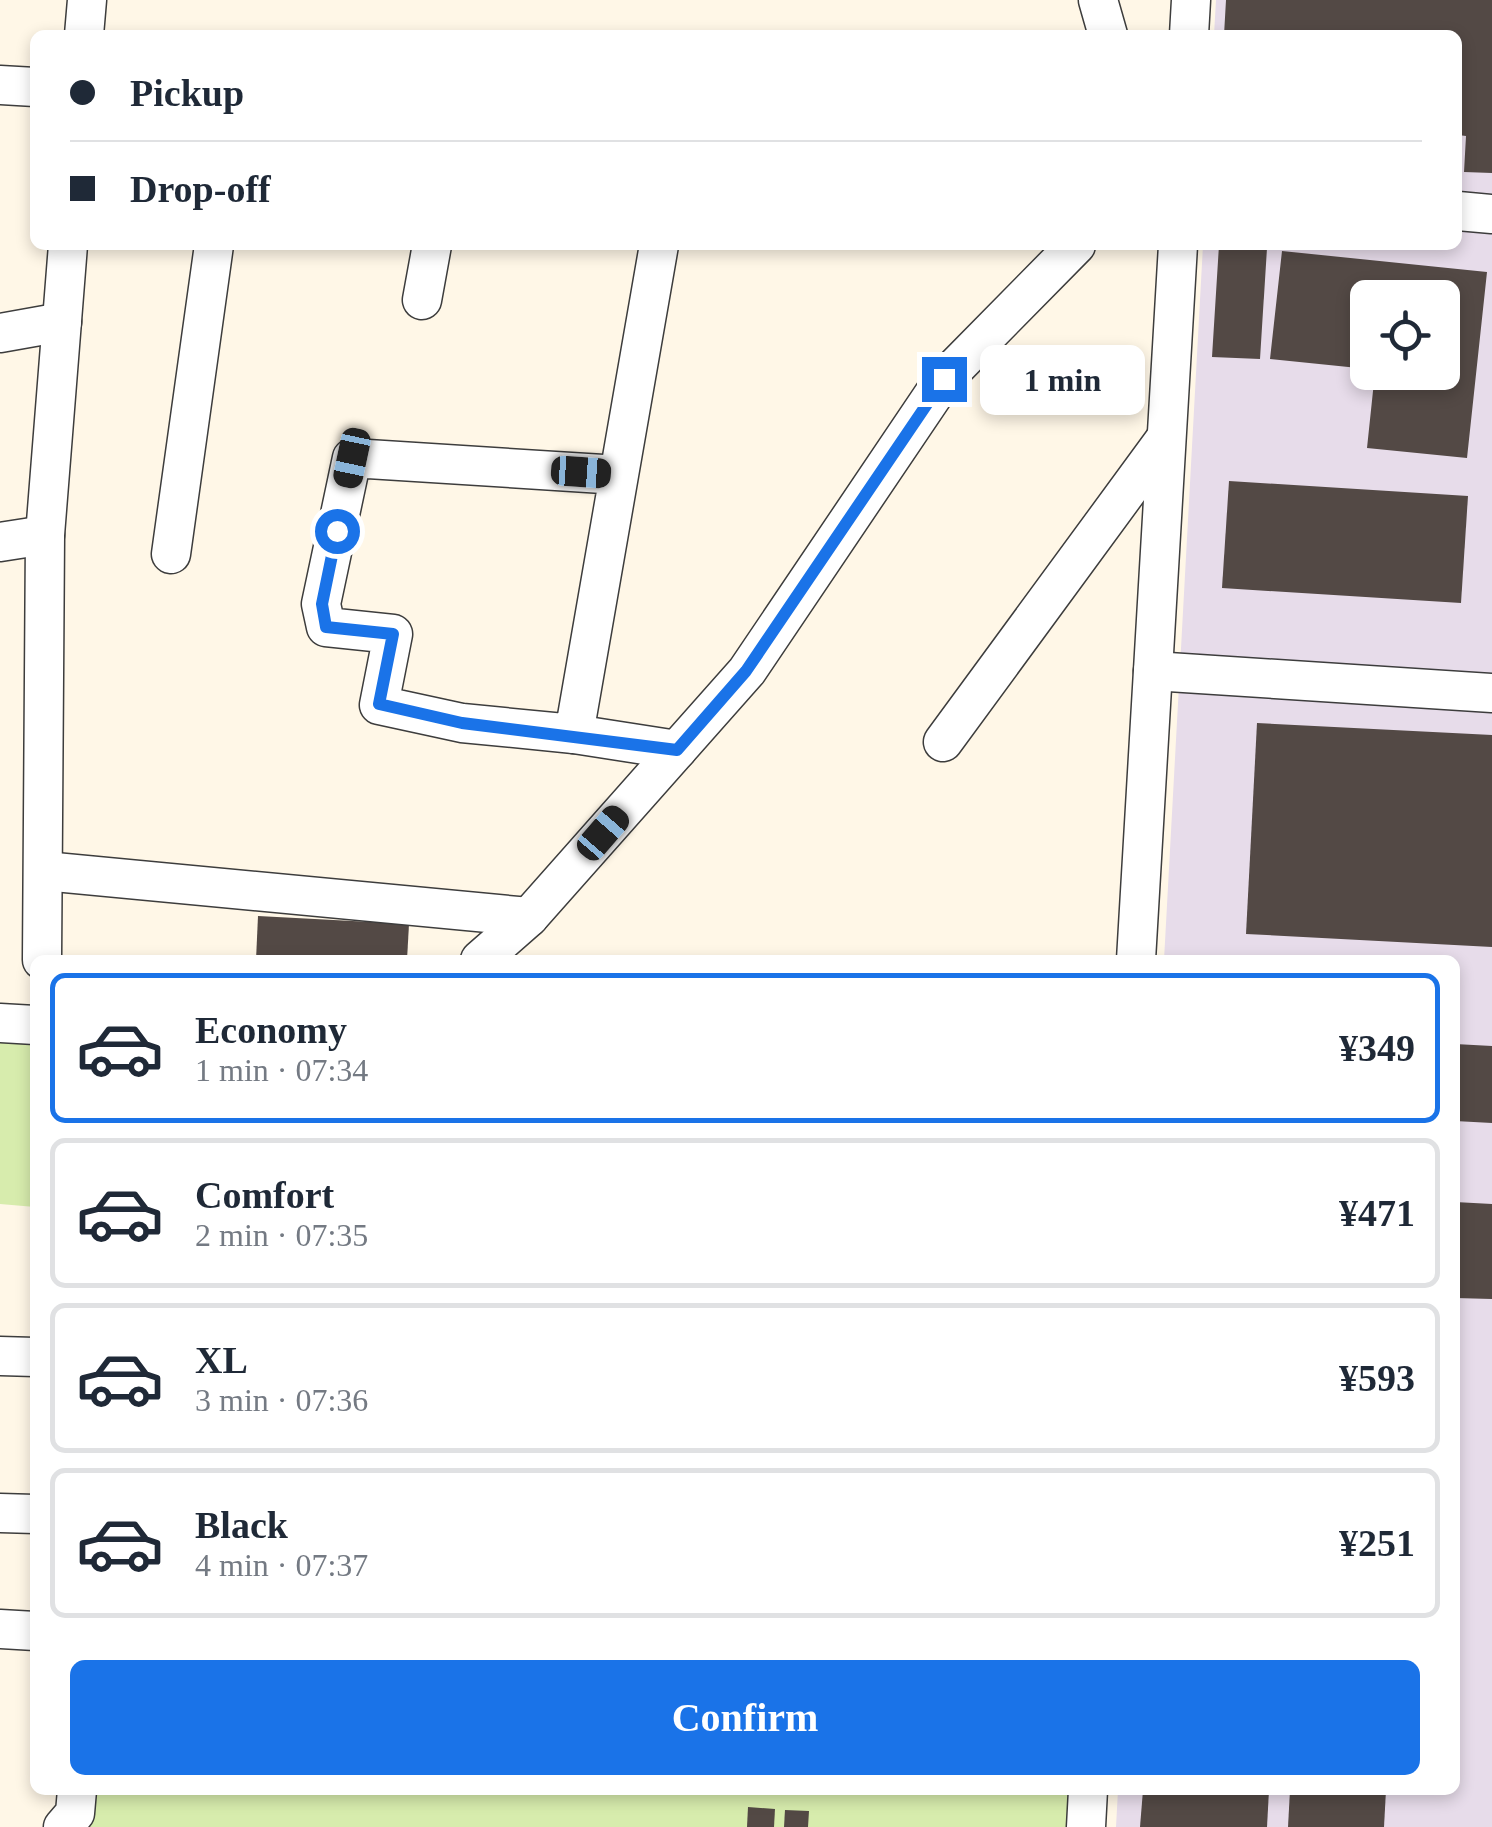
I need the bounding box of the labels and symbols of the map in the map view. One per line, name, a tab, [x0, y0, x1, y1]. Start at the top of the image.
callout: 1 min	[979, 344, 1144, 414]
route end	[922, 357, 967, 402]
car	[331, 426, 373, 490]
car	[550, 455, 612, 489]
route start	[315, 509, 360, 554]
car	[572, 801, 634, 865]

